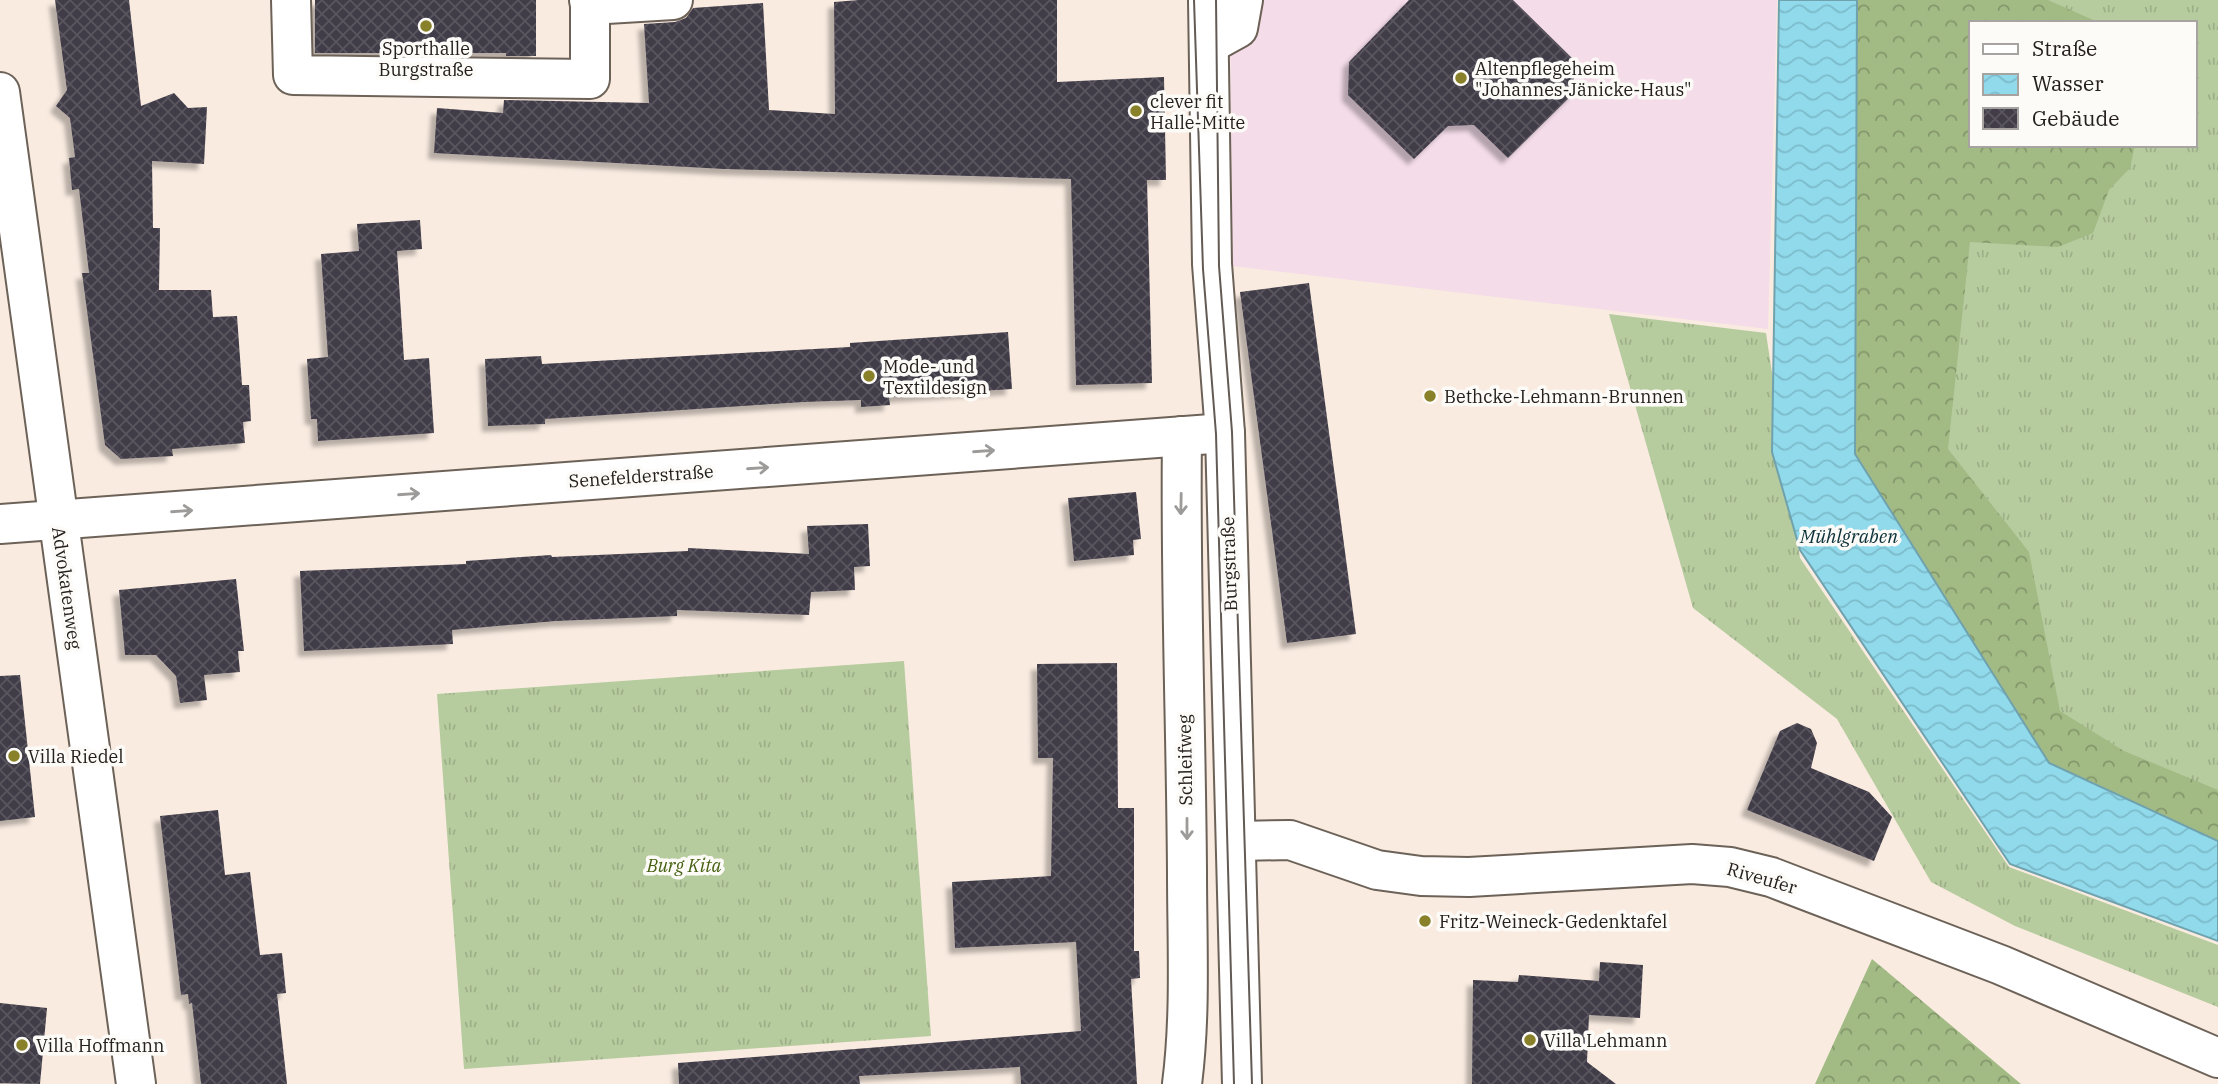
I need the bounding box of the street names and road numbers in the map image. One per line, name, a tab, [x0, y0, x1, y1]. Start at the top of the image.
street label: Senefelderstraße	[568, 459, 714, 493]
street label: Burgstraße	[1216, 516, 1242, 612]
street label: Advokatenweg	[47, 525, 87, 651]
street label: Schleifweg	[1173, 714, 1197, 806]
street label: Riveufer	[1724, 857, 1800, 899]

